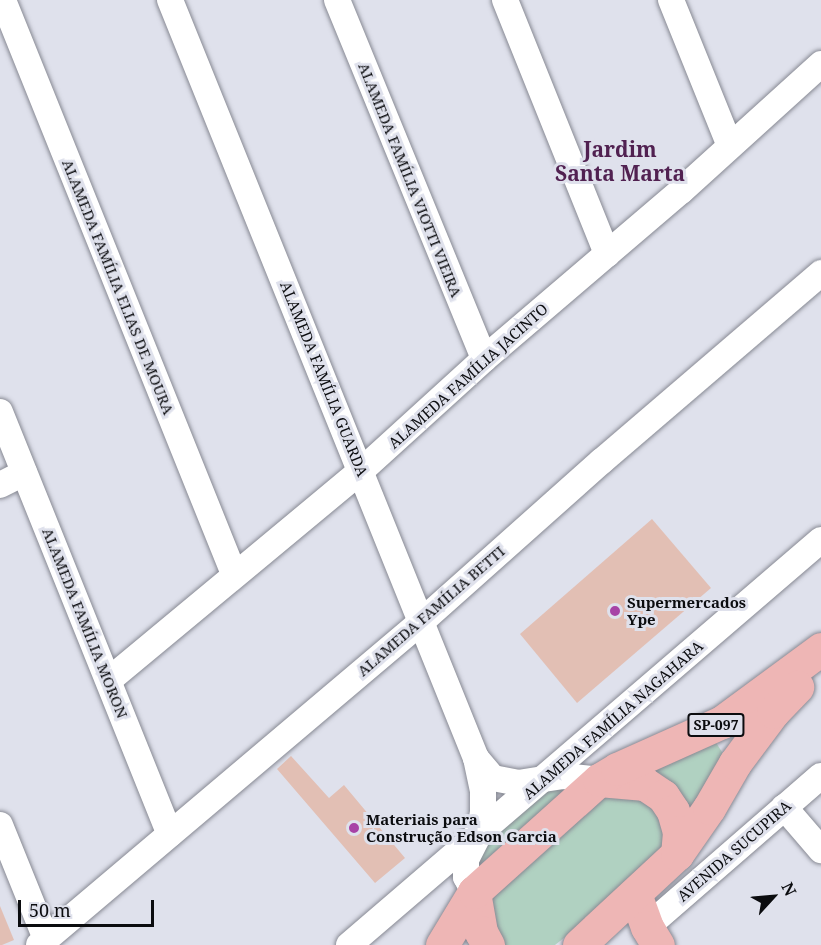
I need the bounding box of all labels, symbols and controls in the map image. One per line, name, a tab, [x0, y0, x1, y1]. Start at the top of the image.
street label: ALAMEDA FAMÍLIA VIOTTI VIEIRA	[355, 60, 465, 300]
district label: Jardim Santa Marta	[555, 136, 685, 186]
street label: ALAMEDA FAMÍLIA ELIAS DE MOURA	[58, 157, 178, 417]
street label: ALAMEDA FAMÍLIA GUARDA	[277, 279, 371, 479]
street label: ALAMEDA FAMÍLIA JACINTO	[385, 300, 551, 452]
street label: ALAMEDA FAMÍLIA MORON	[39, 525, 131, 721]
street label: ALAMEDA FAMÍLIA BETTI	[354, 542, 508, 680]
place label: Supermercados Ype	[627, 593, 746, 628]
marker: Supermercados Ype	[608, 604, 622, 618]
street label: ALAMEDA FAMÍLIA NAGAHARA	[519, 637, 707, 803]
road number: SP-097	[686, 714, 746, 736]
street label: AVENIDA SUCUPIRA	[673, 797, 795, 905]
place label: Materiais para Construção Edson Garcia	[366, 810, 557, 845]
marker: Materiais para Construção Edson Garcia	[347, 821, 361, 835]
north arrow	[743, 867, 803, 927]
scale bar	[21, 888, 158, 926]
text: 50 m	[29, 898, 71, 922]

